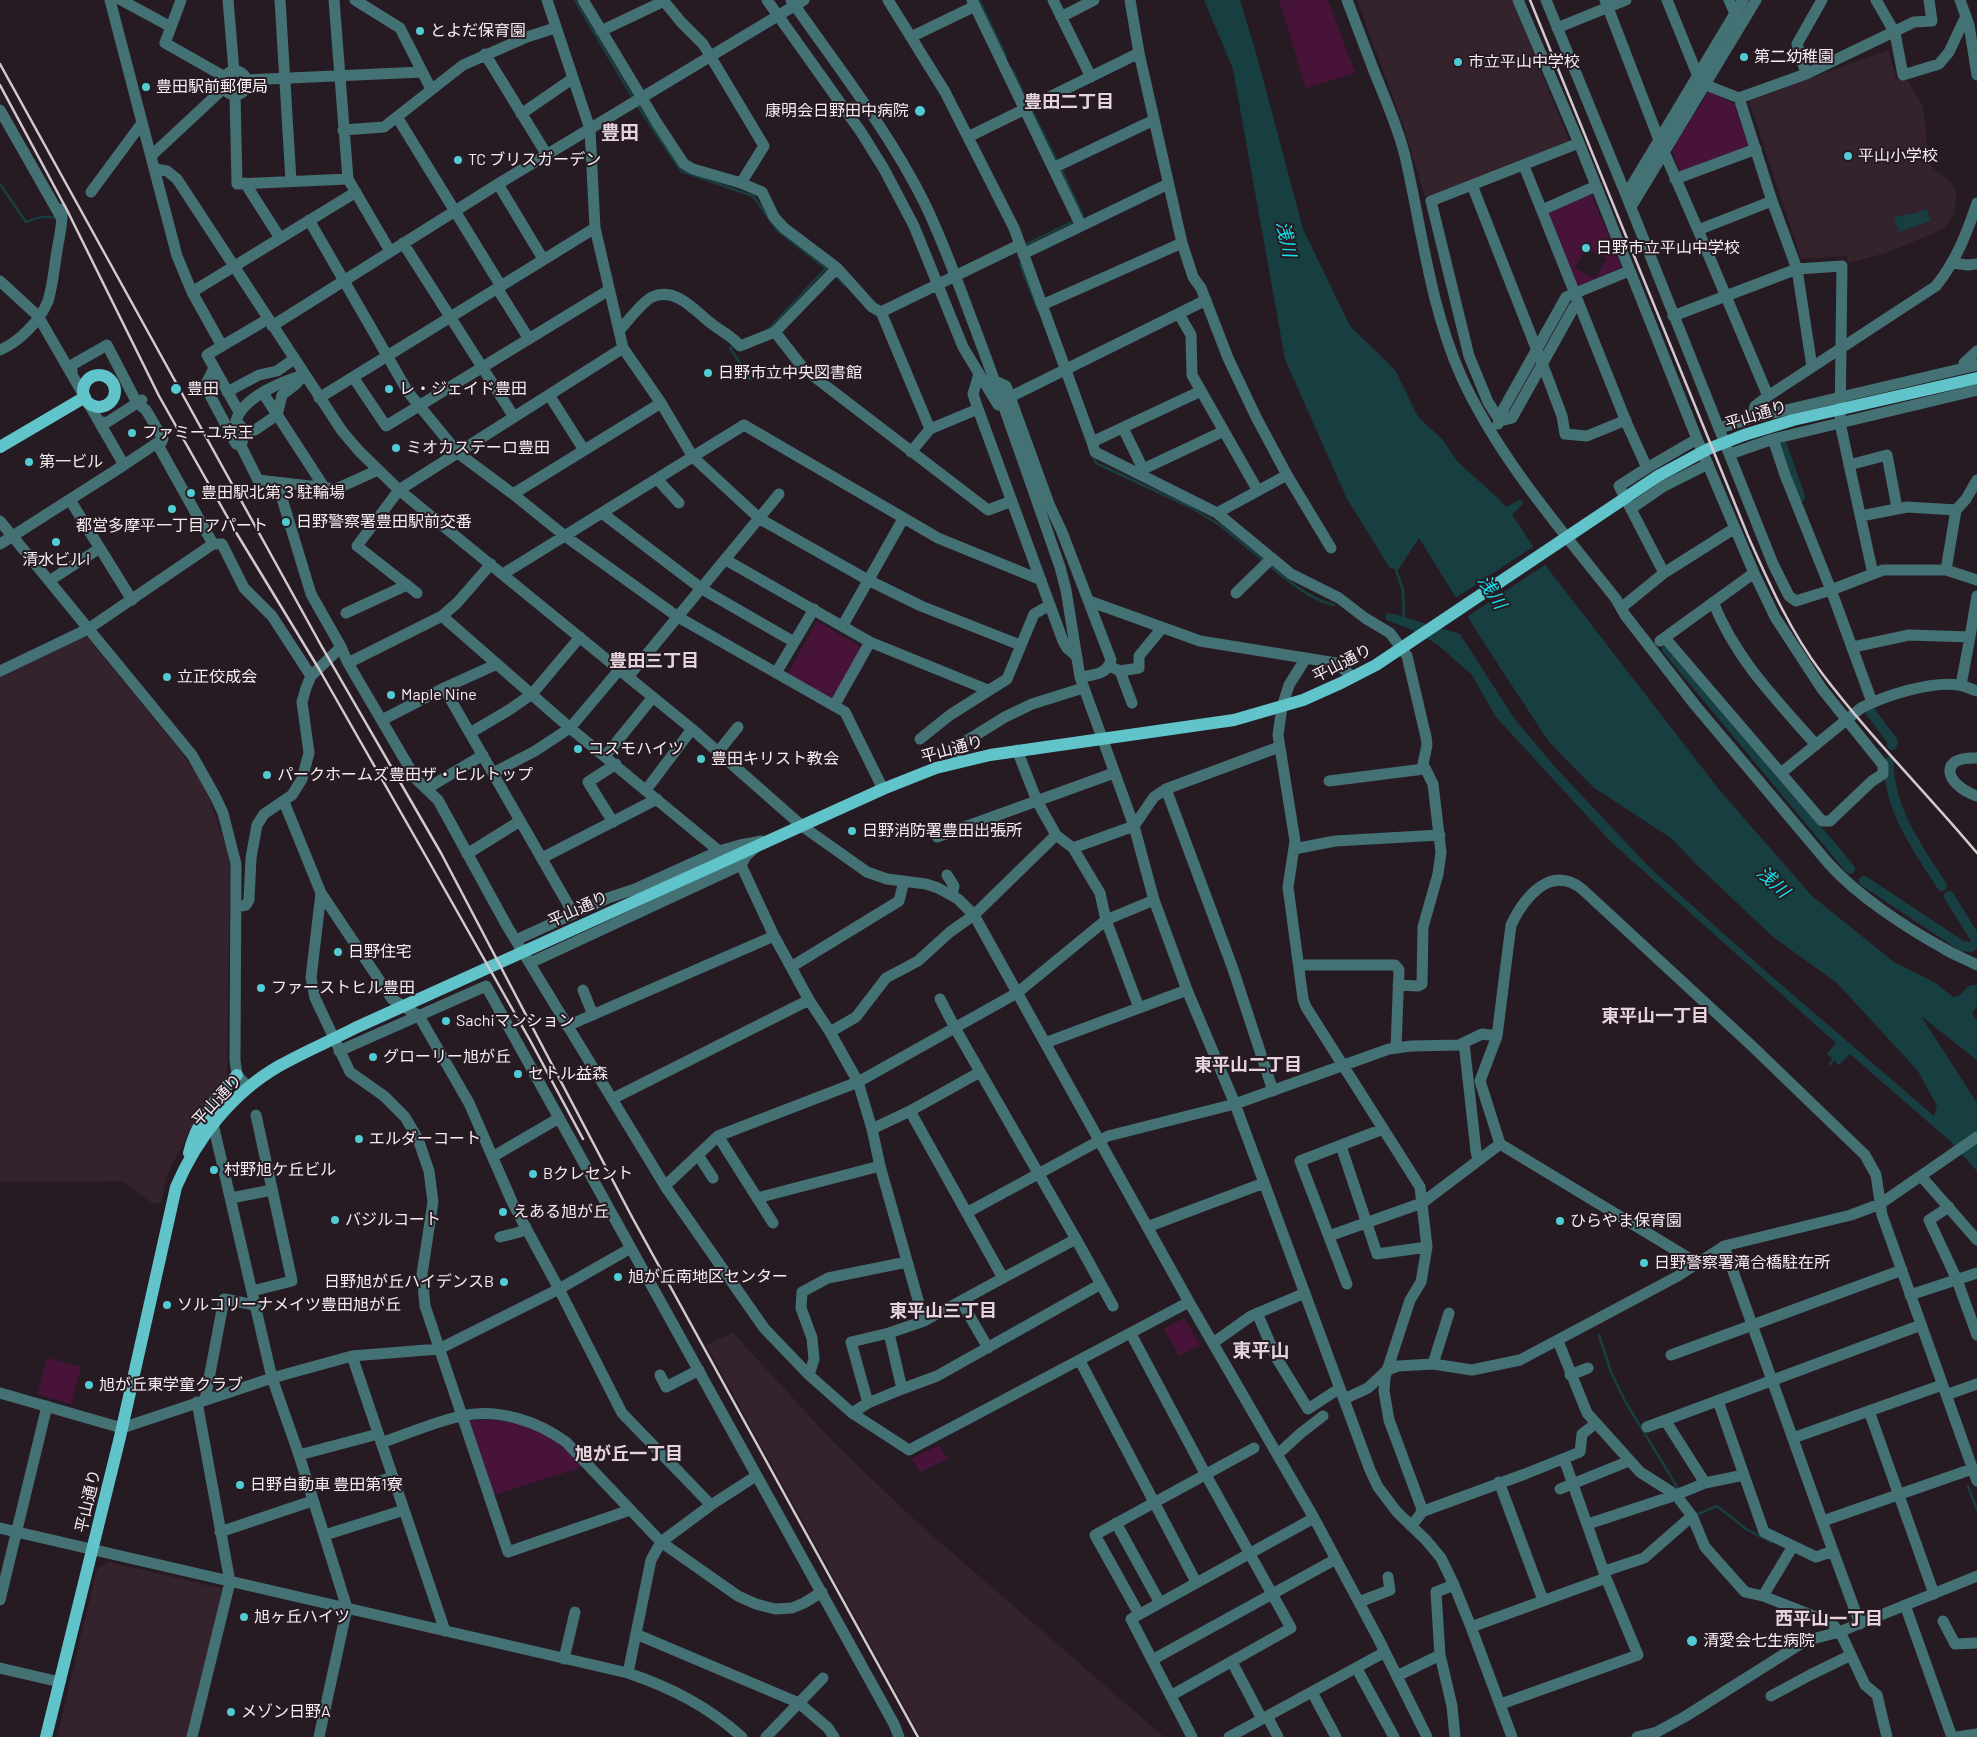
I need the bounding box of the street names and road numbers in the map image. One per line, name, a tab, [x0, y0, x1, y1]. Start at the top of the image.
street label: 平山通り	[1723, 396, 1789, 434]
street label: 平山通り	[1309, 640, 1375, 686]
street label: 平山通り	[919, 731, 985, 767]
street label: 平山通り	[545, 887, 611, 931]
street label: 平山通り	[188, 1070, 246, 1130]
street label: 平山通り	[71, 1468, 105, 1534]

